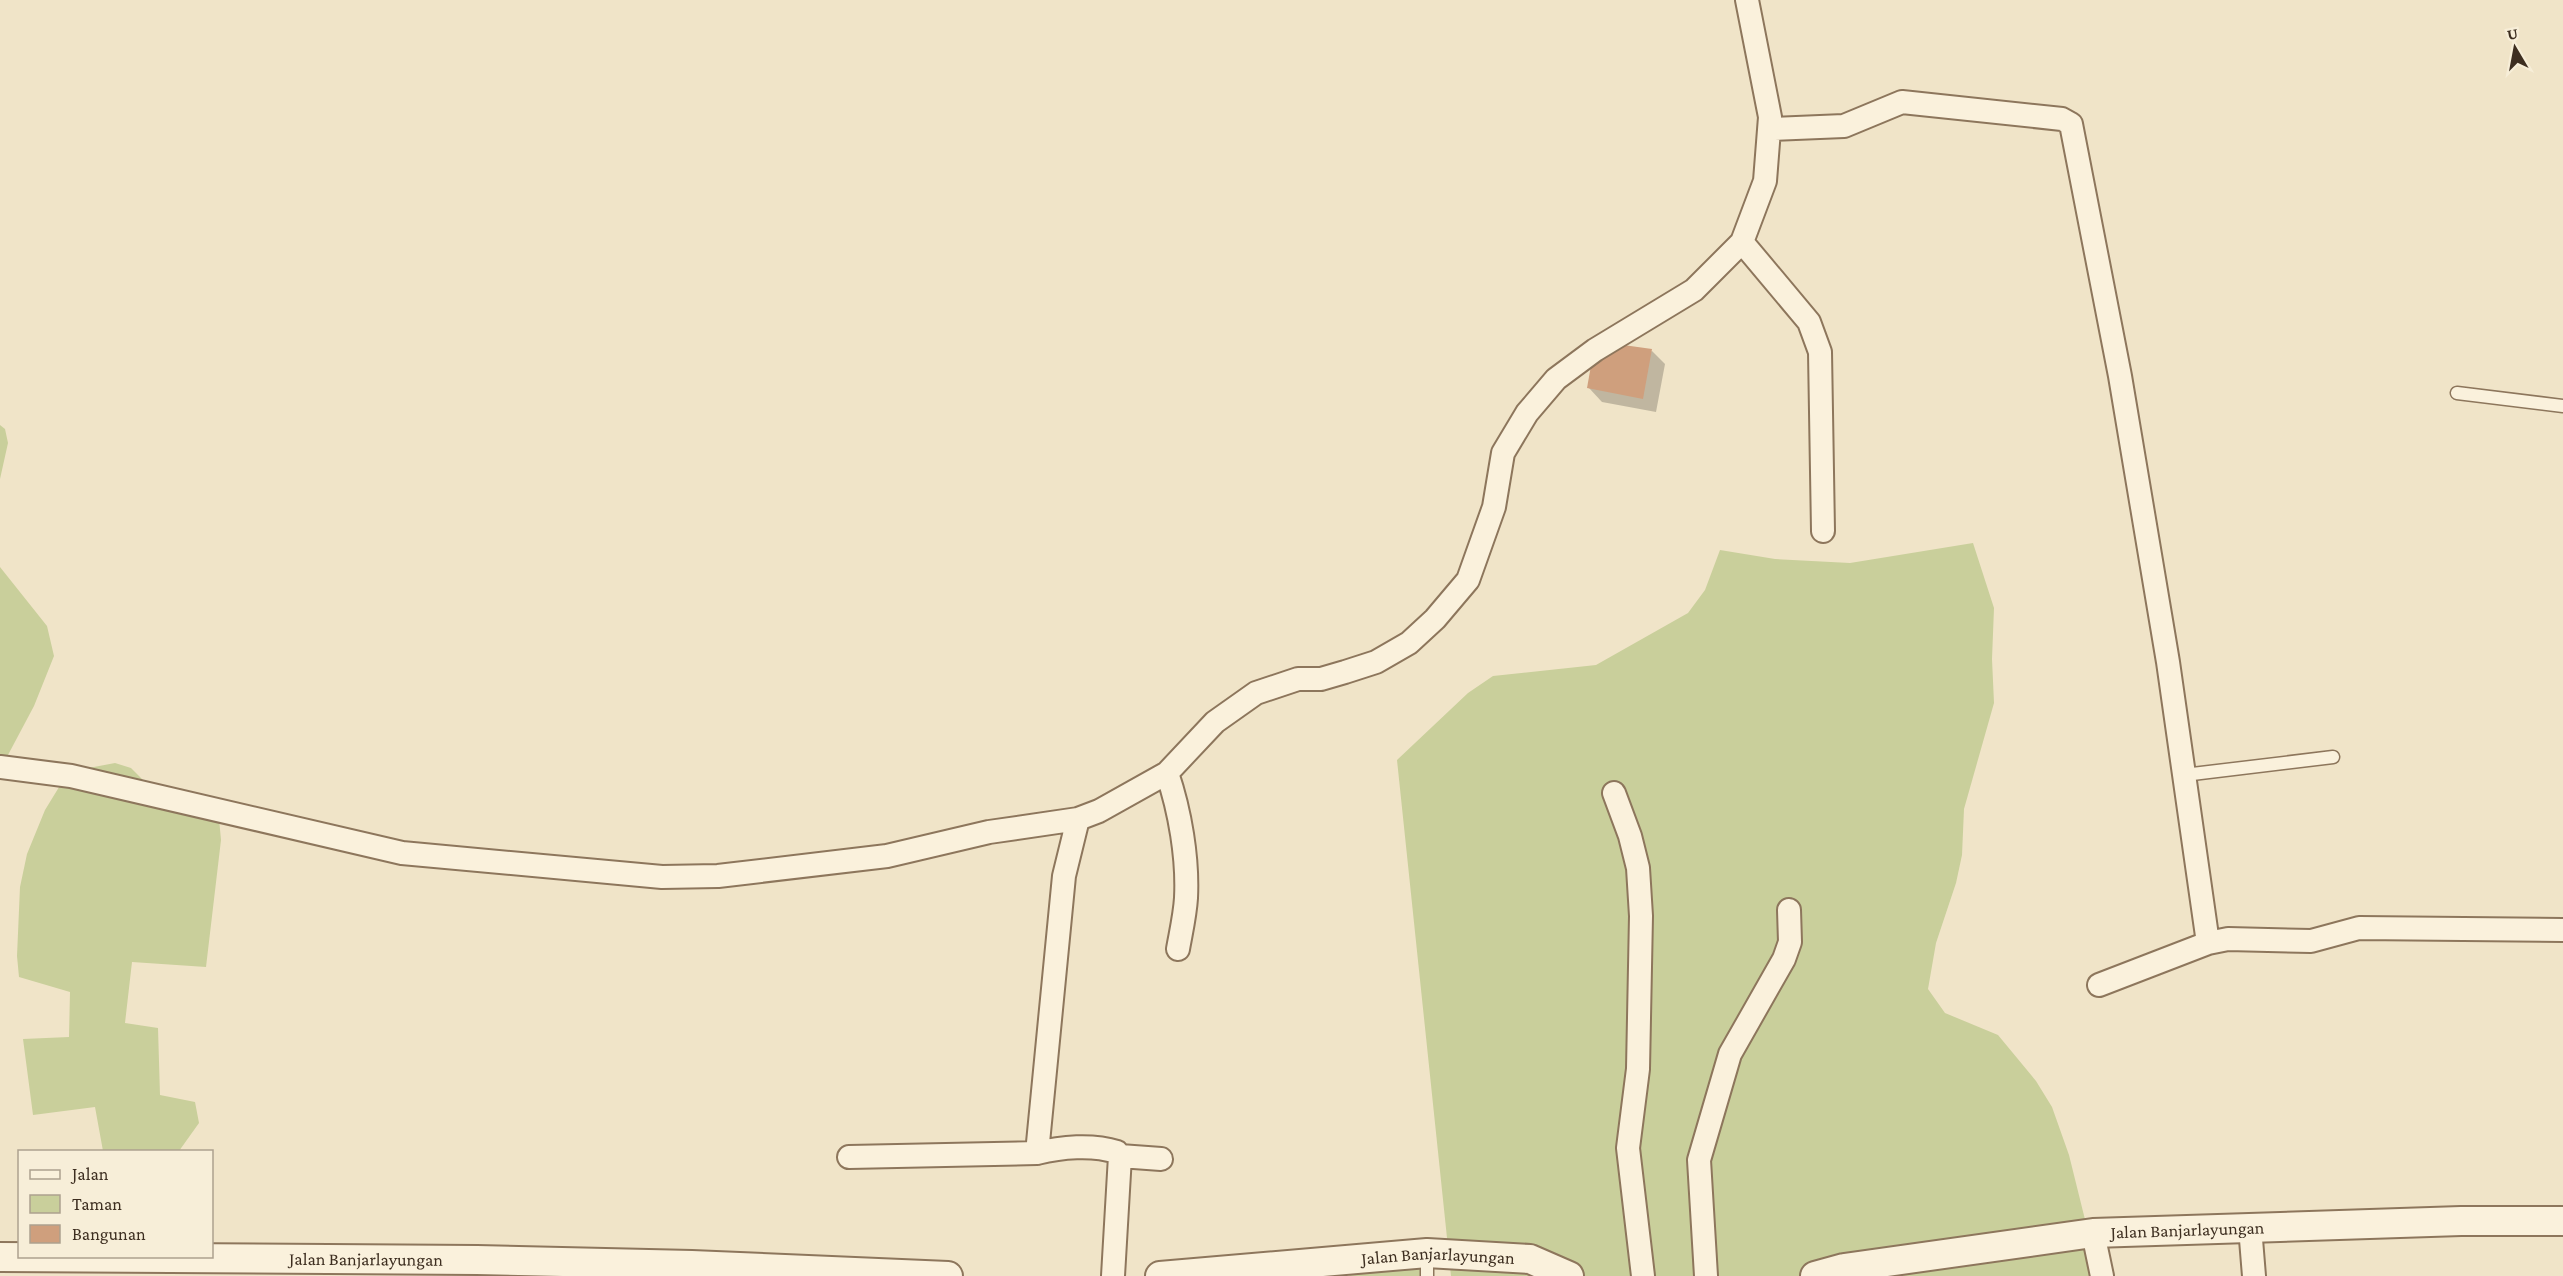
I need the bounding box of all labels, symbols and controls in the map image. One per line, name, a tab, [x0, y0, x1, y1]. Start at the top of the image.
north arrow	[2485, 18, 2545, 78]
text: U	[2506, 24, 2519, 43]
legend	[18, 1150, 213, 1258]
text: Jalan	[70, 1164, 109, 1184]
text: Taman	[72, 1194, 122, 1214]
street label: Jalan Banjarlayungan	[2108, 1217, 2265, 1242]
text: Bangunan	[72, 1224, 146, 1244]
street label: Jalan Banjarlayungan	[1358, 1243, 1516, 1269]
street label: Jalan Banjarlayungan	[287, 1249, 443, 1270]

